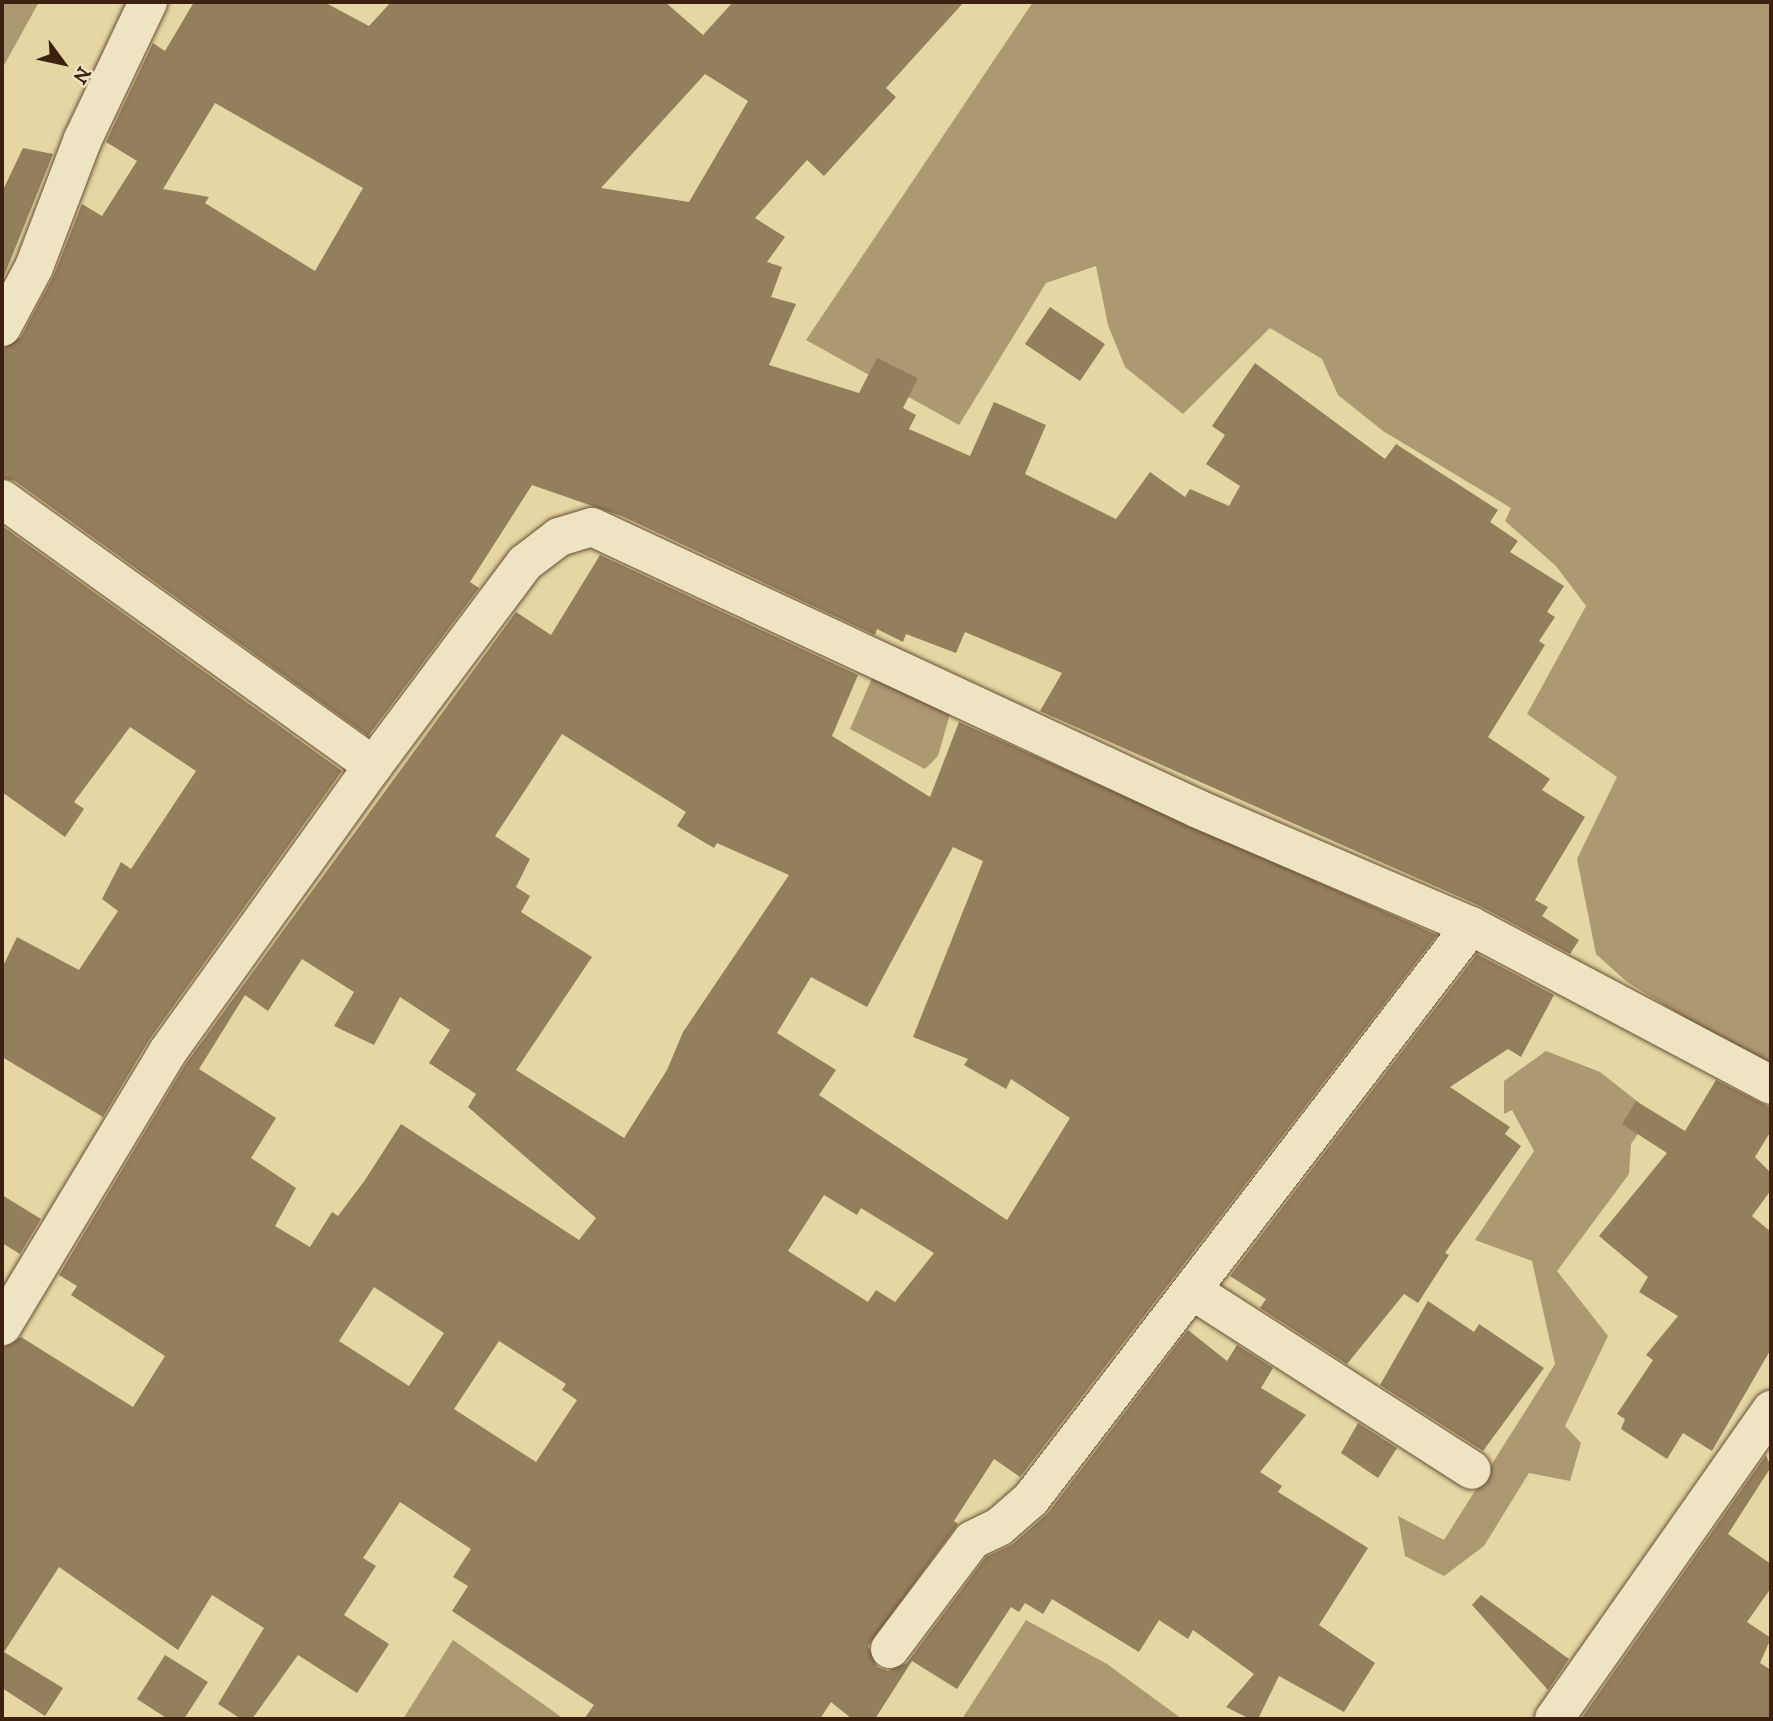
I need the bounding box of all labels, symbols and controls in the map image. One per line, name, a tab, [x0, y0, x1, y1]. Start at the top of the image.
north arrow	[28, 28, 98, 98]
text: N	[67, 62, 95, 88]

